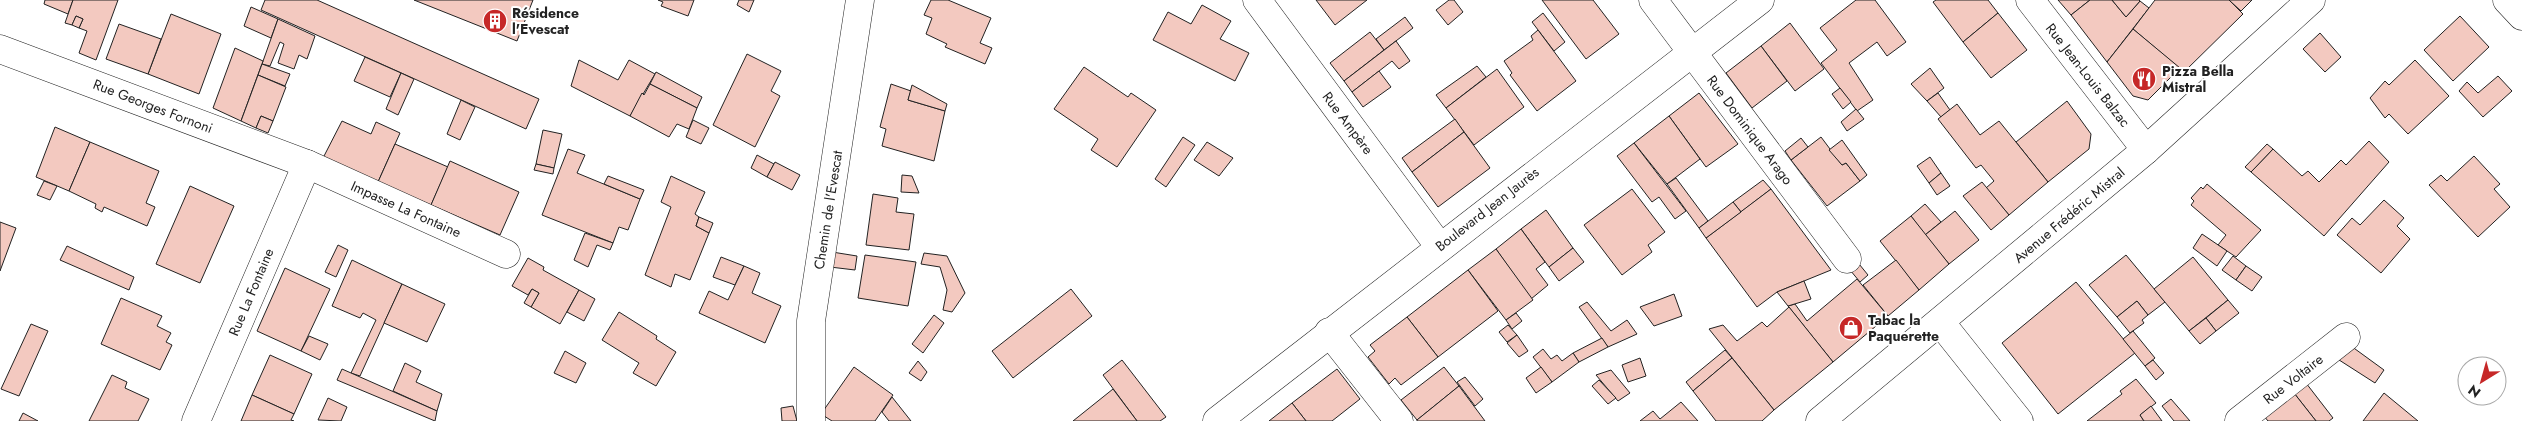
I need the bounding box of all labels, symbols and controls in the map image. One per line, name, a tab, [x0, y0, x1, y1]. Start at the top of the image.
place label: Résidence l'Evescat	[512, 3, 579, 39]
building icon: Résidence l'Evescat	[482, 8, 508, 34]
street label: Rue Jean-Louis Balzac	[2041, 19, 2135, 131]
place label: Pizza Bella Mistral	[2162, 61, 2234, 97]
restaurant icon: Pizza Bella Mistral	[2131, 66, 2157, 92]
street label: Rue Dominique Arago	[1702, 71, 1798, 189]
street label: Rue Georges Fornoni	[90, 74, 216, 138]
street label: Rue Ampère	[1318, 88, 1378, 158]
street label: Chemin de l'Evescat	[809, 148, 847, 271]
street label: Boulevard Jean Jaurès	[1431, 162, 1543, 256]
street label: Avenue Frédéric Mistral	[2009, 162, 2129, 268]
street label: Impasse La Fontaine	[348, 176, 464, 242]
street label: Rue La Fontaine	[223, 245, 279, 339]
place label: Tabac la Paquerette	[1868, 310, 1939, 346]
shop icon: Tabac la Paquerette	[1838, 315, 1864, 341]
street label: Rue Voltaire	[2259, 349, 2327, 409]
north arrow	[2457, 356, 2507, 406]
text: N	[2464, 380, 2485, 403]

